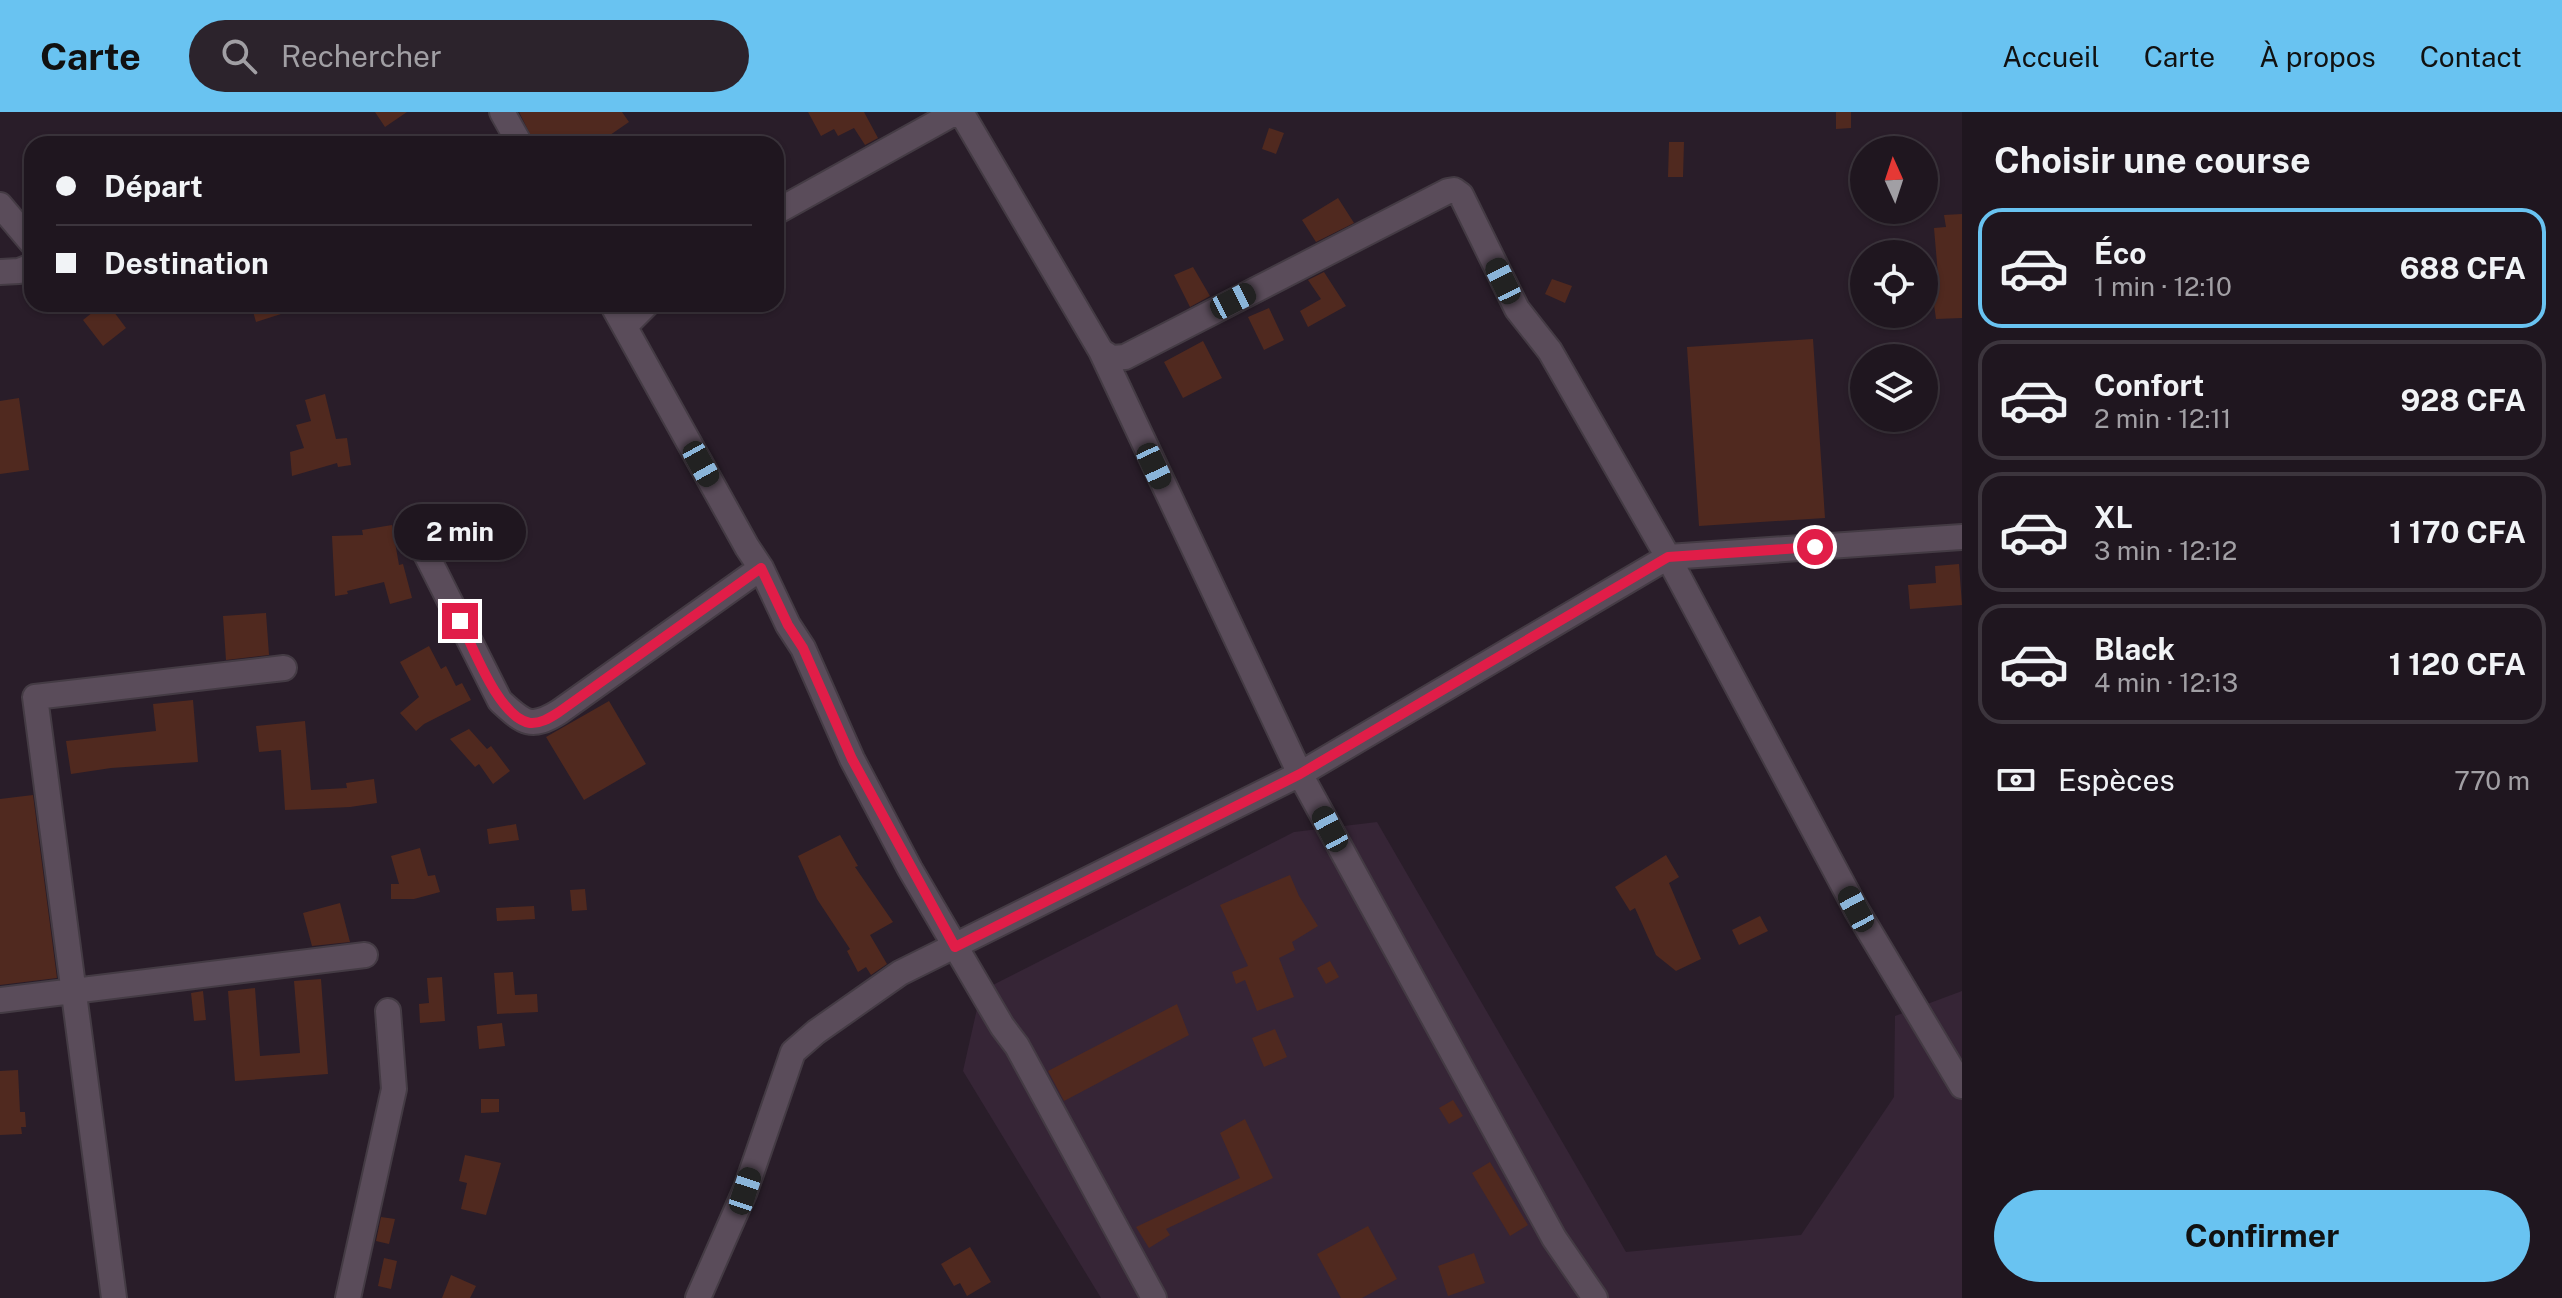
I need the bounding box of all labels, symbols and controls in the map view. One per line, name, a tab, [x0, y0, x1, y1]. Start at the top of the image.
search box	[189, 20, 749, 92]
text: Carte	[40, 34, 141, 79]
icon: search	[217, 34, 261, 78]
text: Rechercher	[281, 38, 442, 74]
text: Accueil	[2002, 40, 2100, 73]
text: Carte	[2144, 40, 2215, 73]
text: À propos	[2259, 40, 2376, 73]
text: Contact	[2420, 40, 2522, 73]
north arrow	[1850, 136, 1938, 224]
map controls	[1850, 136, 1938, 432]
text: Choisir une course	[1994, 139, 2311, 181]
text: Départ	[104, 168, 203, 204]
icon: car	[1998, 232, 2070, 304]
text: Éco	[2094, 235, 2147, 271]
button: locate	[1850, 240, 1938, 328]
text: Destination	[104, 245, 269, 281]
text: 688 CFA	[2400, 250, 2526, 286]
car	[1482, 254, 1524, 308]
text: 1 min · 12:10	[2094, 271, 2232, 302]
car	[1206, 279, 1260, 323]
button: layers	[1850, 344, 1938, 432]
icon: car	[1998, 364, 2070, 436]
text: Confort	[2094, 367, 2204, 403]
text: 928 CFA	[2401, 382, 2526, 418]
text: 2 min · 12:11	[2094, 403, 2231, 434]
car	[679, 437, 723, 491]
car	[1133, 439, 1175, 493]
icon: car	[1998, 496, 2070, 568]
text: XL	[2094, 499, 2133, 535]
callout: 2 min	[394, 505, 526, 561]
text: 1 170 CFA	[2389, 514, 2526, 550]
text: 2 min	[426, 516, 494, 547]
route start	[1797, 529, 1833, 565]
text: 3 min · 12:12	[2094, 535, 2237, 566]
route end	[442, 603, 478, 639]
icon: car	[1998, 628, 2070, 700]
text: Black	[2094, 631, 2175, 667]
text: 1 120 CFA	[2389, 646, 2526, 682]
text: 4 min · 12:13	[2094, 667, 2238, 698]
icon: cash	[1994, 758, 2038, 802]
text: Espèces	[2058, 762, 2175, 798]
text: 770 m	[2454, 765, 2530, 796]
car	[1308, 802, 1352, 856]
car	[1834, 882, 1878, 936]
car	[726, 1164, 764, 1218]
button: Confirmer	[1994, 1190, 2530, 1282]

